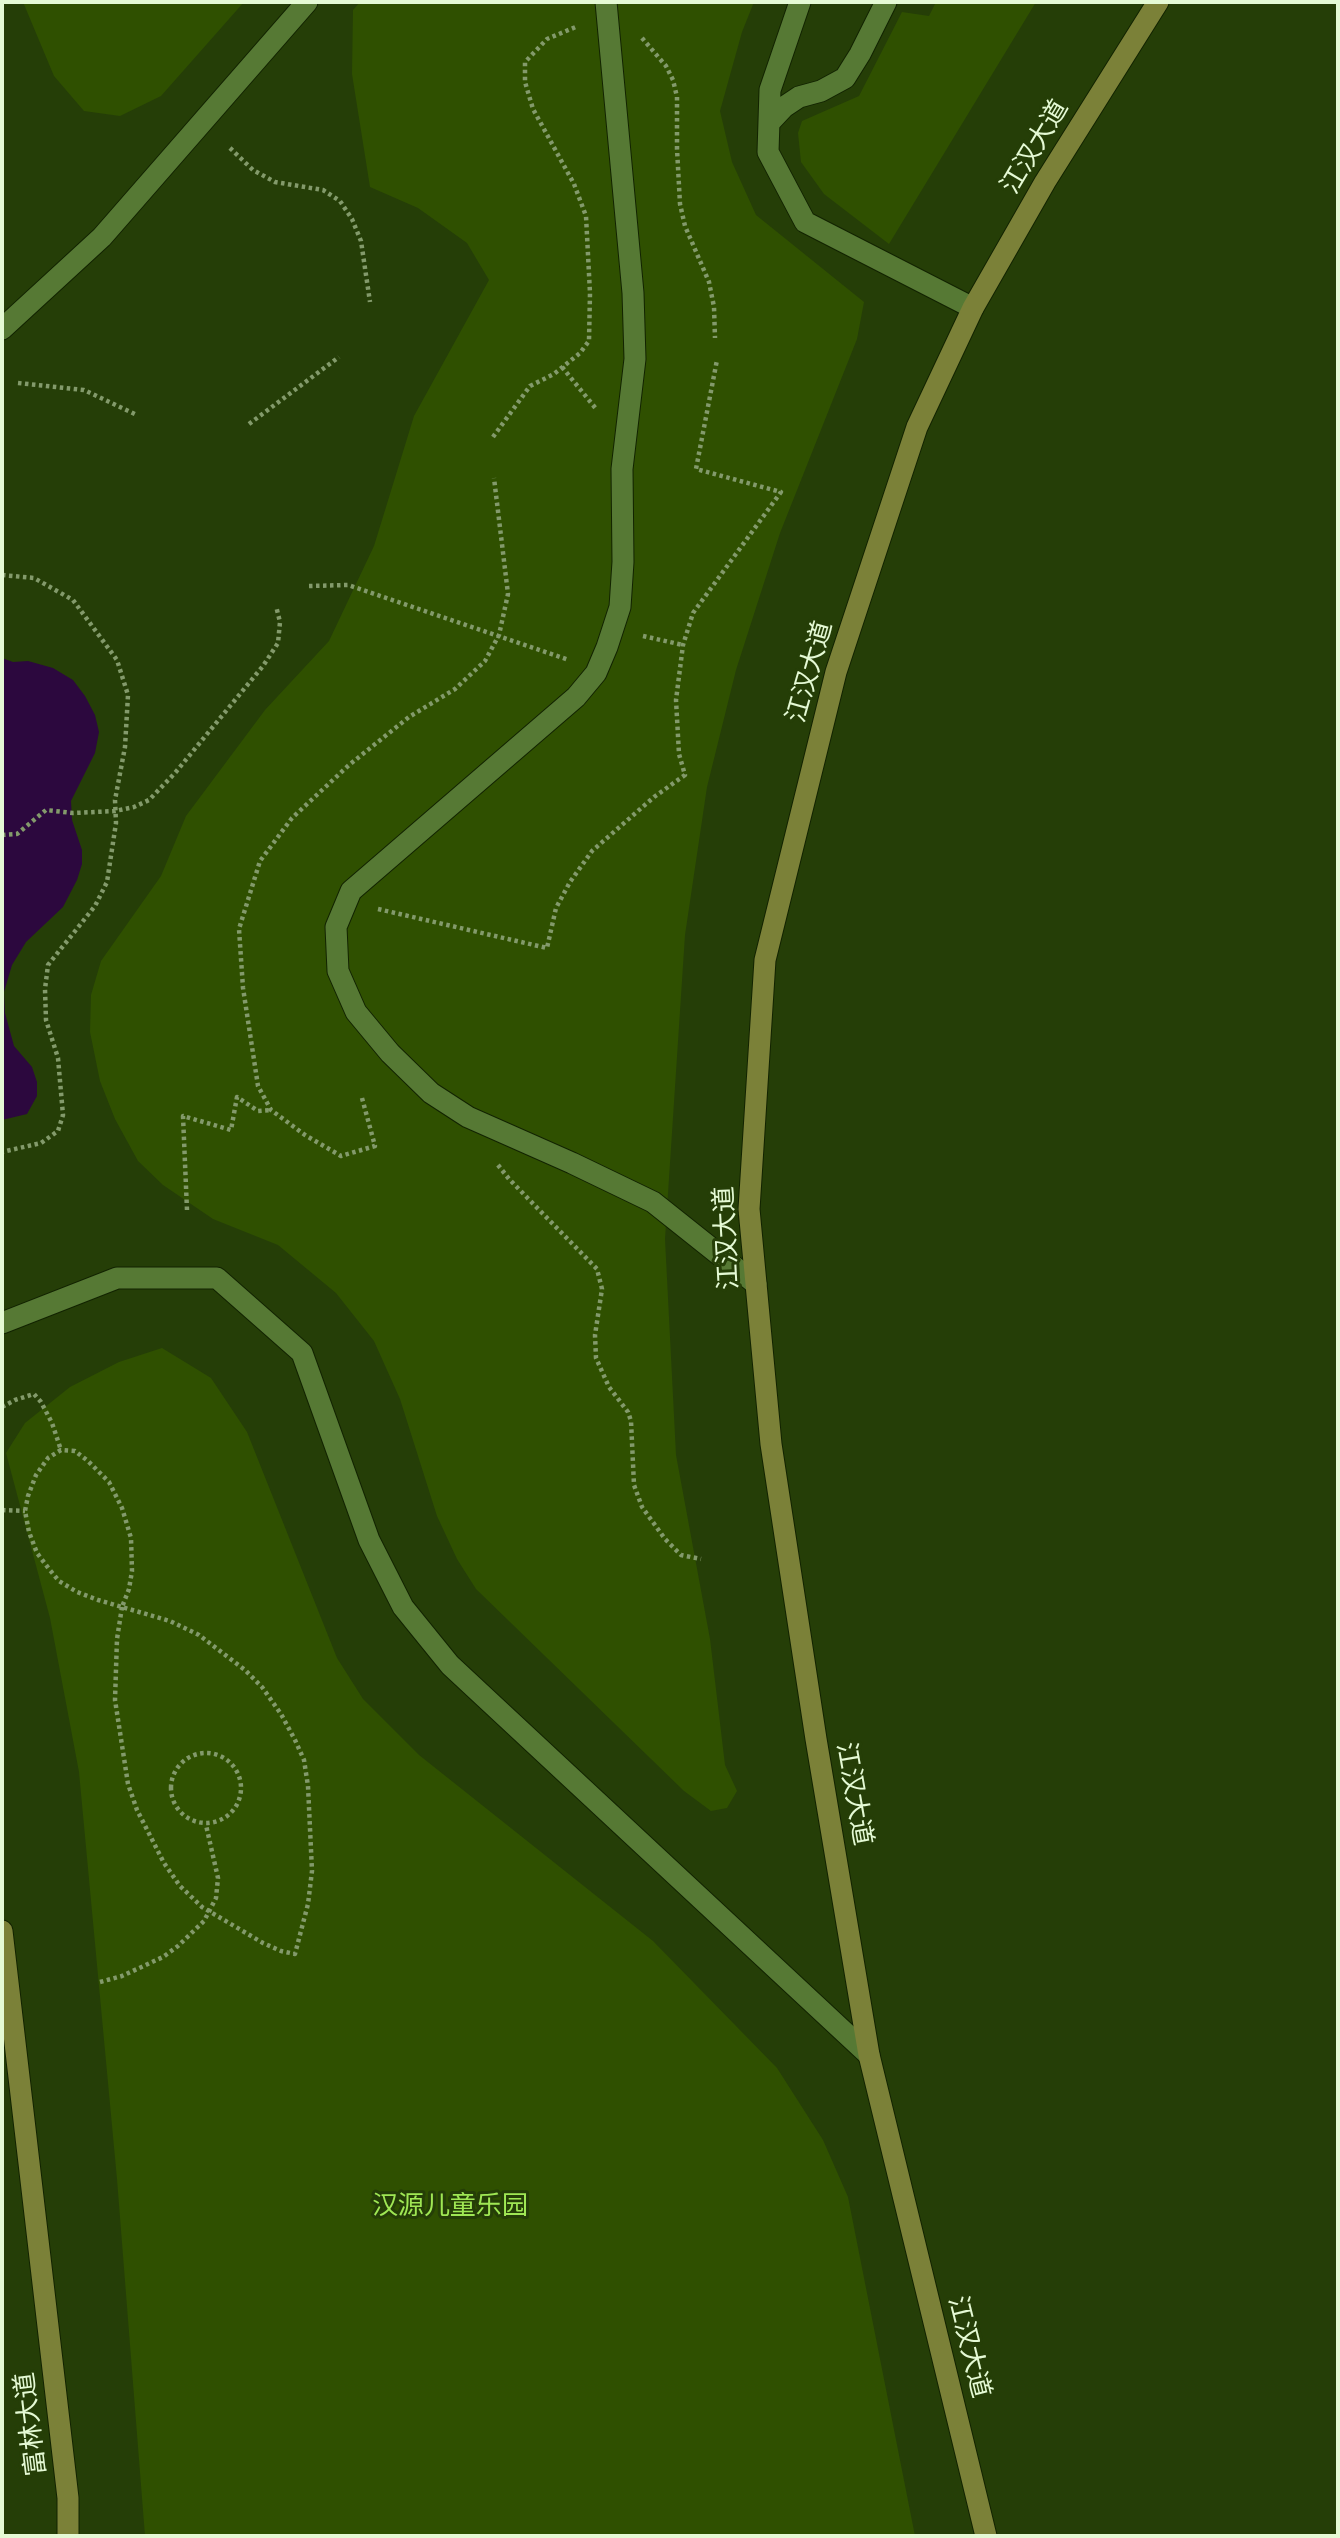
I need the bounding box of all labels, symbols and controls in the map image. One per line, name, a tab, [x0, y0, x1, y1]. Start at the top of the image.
street label: 江汉大道	[995, 94, 1075, 200]
street label: 江汉大道	[781, 618, 839, 726]
street label: 江汉大道	[709, 1185, 745, 1291]
street label: 江汉大道	[830, 1740, 878, 1848]
park label: 汉源儿童乐园	[372, 2190, 528, 2222]
street label: 江汉大道	[941, 2293, 997, 2401]
street label: 富林大道	[9, 2370, 53, 2478]

